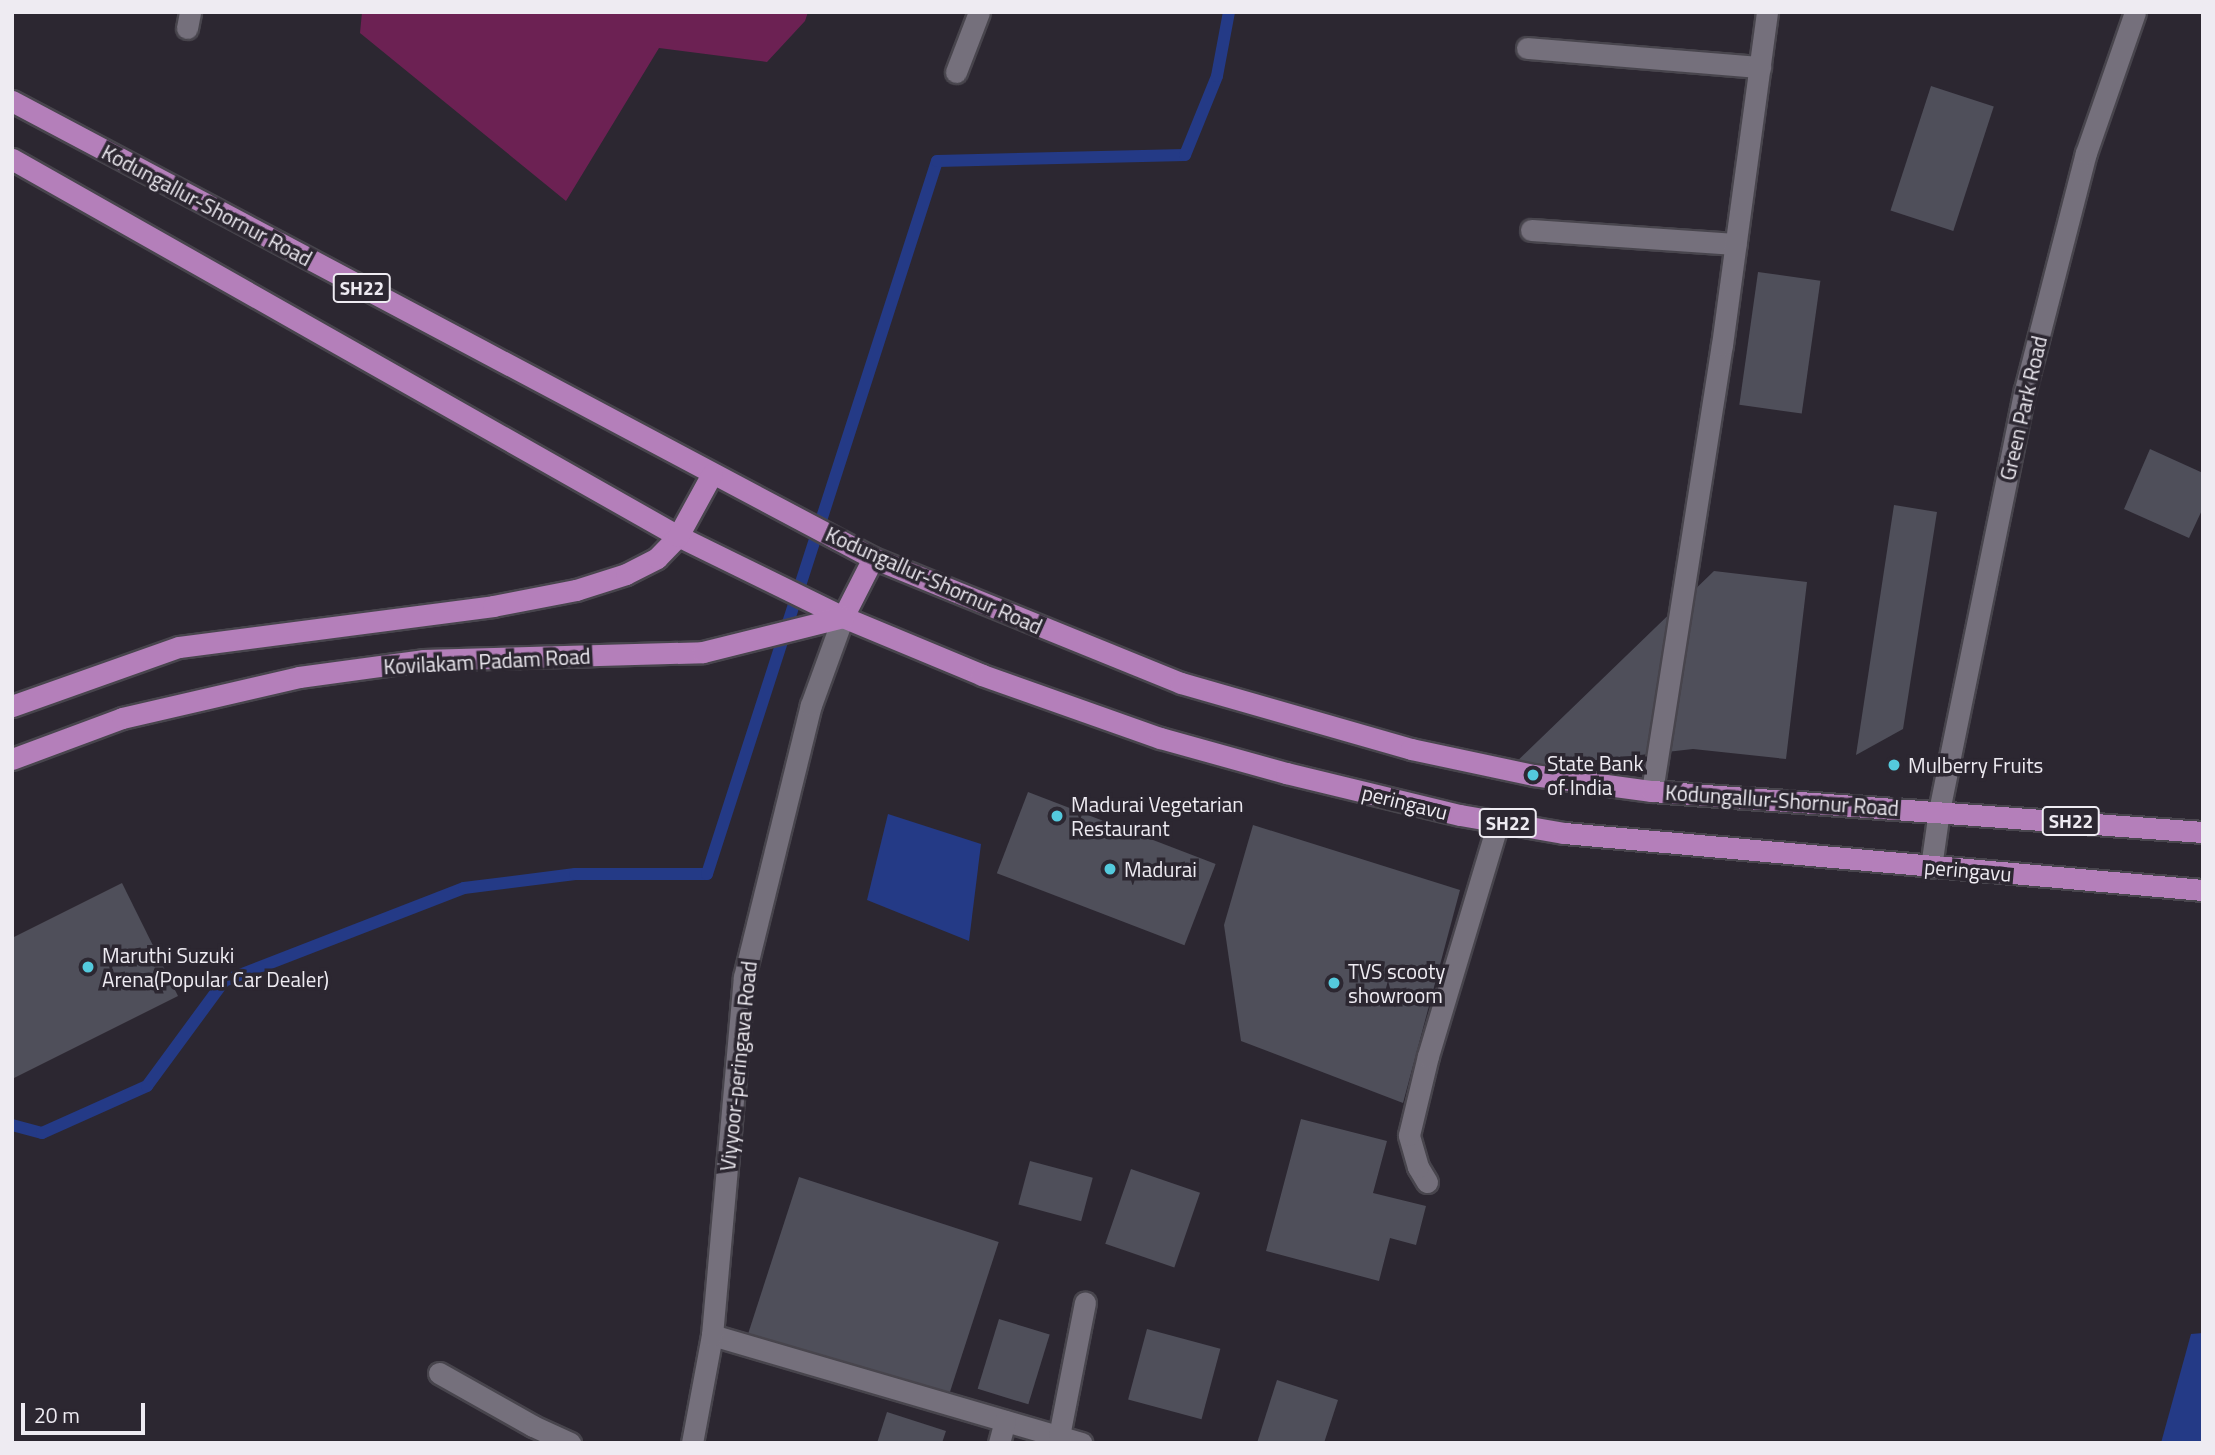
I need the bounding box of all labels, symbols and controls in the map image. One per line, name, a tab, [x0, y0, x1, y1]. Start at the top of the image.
street label: Kodungallur-Shornur Road	[98, 139, 316, 271]
road number: SH22	[332, 272, 392, 304]
street label: Green Park Road	[1994, 333, 2052, 483]
street label: Kodungallur-Shornur Road	[822, 521, 1046, 639]
street label: Kovilakam Padam Road	[383, 643, 591, 679]
place label: State Bank of India	[1547, 750, 1643, 800]
place label: Mulberry Fruits	[1908, 752, 2043, 778]
marker: Mulberry Fruits	[1886, 757, 1902, 773]
marker: State Bank of India	[1525, 767, 1541, 783]
street label: peringavu	[1360, 779, 1450, 825]
street label: Kodungallur-Shornur Road	[1664, 779, 1900, 821]
place label: Madurai Vegetarian Restaurant	[1071, 791, 1243, 841]
road number: SH22	[2041, 806, 2101, 836]
marker: Madurai Vegetarian Restaurant	[1049, 808, 1065, 824]
road number: SH22	[1478, 808, 1538, 838]
street label: peringavu	[1923, 854, 2013, 886]
place label: Madurai	[1124, 856, 1197, 882]
marker: Madurai	[1102, 861, 1118, 877]
place label: Maruthi Suzuki Arena(Popular Car Dealer)	[102, 942, 329, 992]
place label: TVS scooty showroom	[1348, 958, 1446, 1008]
marker: Maruthi Suzuki Arena(Popular Car Dealer)	[80, 959, 96, 975]
street label: Viyyoor-peringava Road	[714, 960, 762, 1172]
marker: TVS scooty showroom	[1326, 975, 1342, 991]
scale bar	[24, 1388, 149, 1432]
text: 20 m	[34, 1399, 80, 1431]

